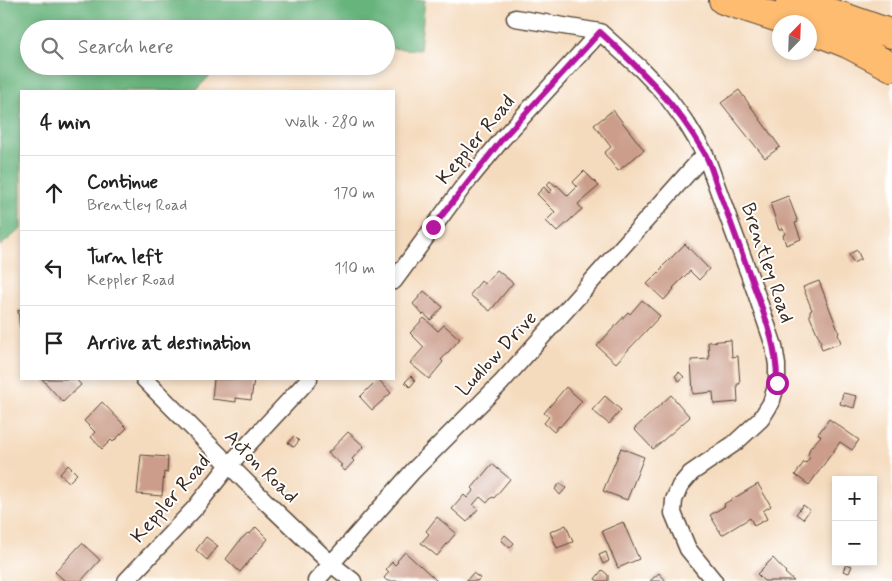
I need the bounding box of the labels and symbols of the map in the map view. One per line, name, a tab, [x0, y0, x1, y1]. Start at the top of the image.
north arrow	[772, 15, 817, 60]
street label: Keppler Road	[430, 89, 522, 191]
street label: Brentley Road	[734, 199, 800, 327]
route end	[422, 216, 445, 239]
street label: Ludlow Drive	[451, 306, 543, 402]
route start	[766, 372, 789, 395]
street label: Acton Road	[218, 424, 304, 510]
street label: Keppler Road	[125, 449, 217, 549]

